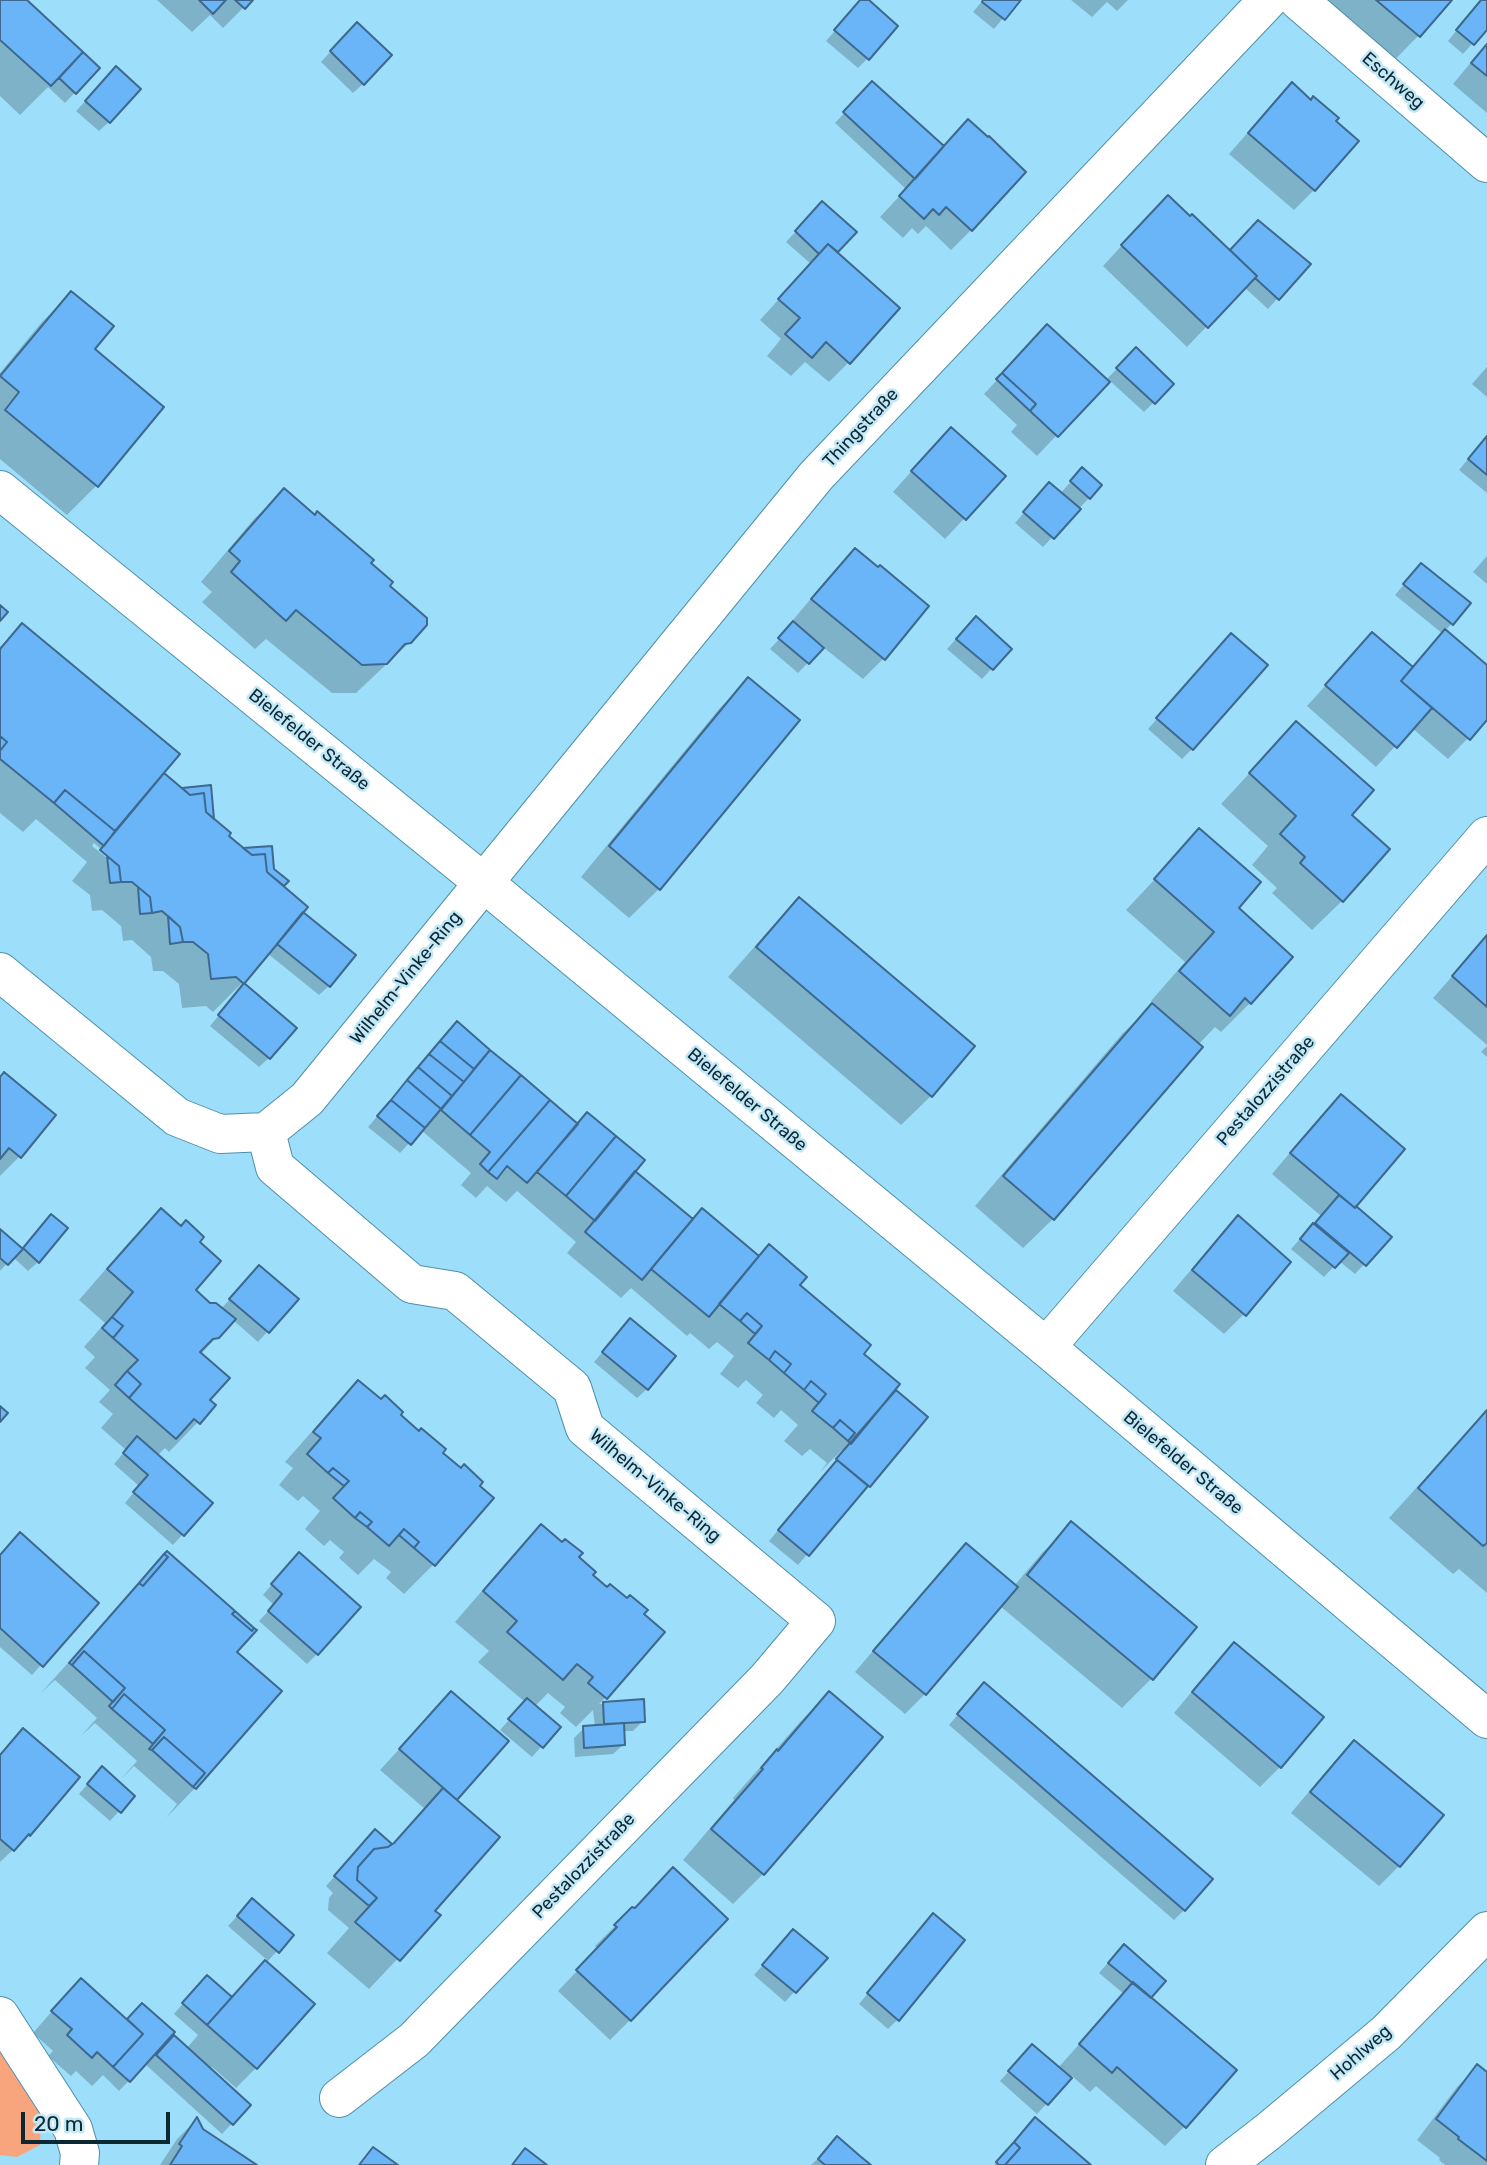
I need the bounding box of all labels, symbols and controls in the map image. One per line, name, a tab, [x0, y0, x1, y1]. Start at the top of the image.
street label: Eschweg	[1357, 48, 1429, 114]
street label: Thingstraße	[819, 384, 903, 472]
street label: Bielefelder Straße	[244, 685, 374, 795]
street label: Wilhelm-Vinke-Ring	[346, 907, 466, 1049]
street label: Pestalozzistraße	[1212, 1032, 1320, 1150]
street label: Bielefelder Straße	[683, 1044, 811, 1156]
street label: Bielefelder Straße	[1119, 1407, 1247, 1519]
street label: Wilhelm-Vinke-Ring	[585, 1425, 725, 1547]
street label: Pestalozzistraße	[528, 1809, 640, 1923]
street label: Hohlweg	[1326, 2021, 1396, 2085]
scale bar	[24, 2098, 173, 2142]
text: 20 m	[34, 2111, 83, 2136]

